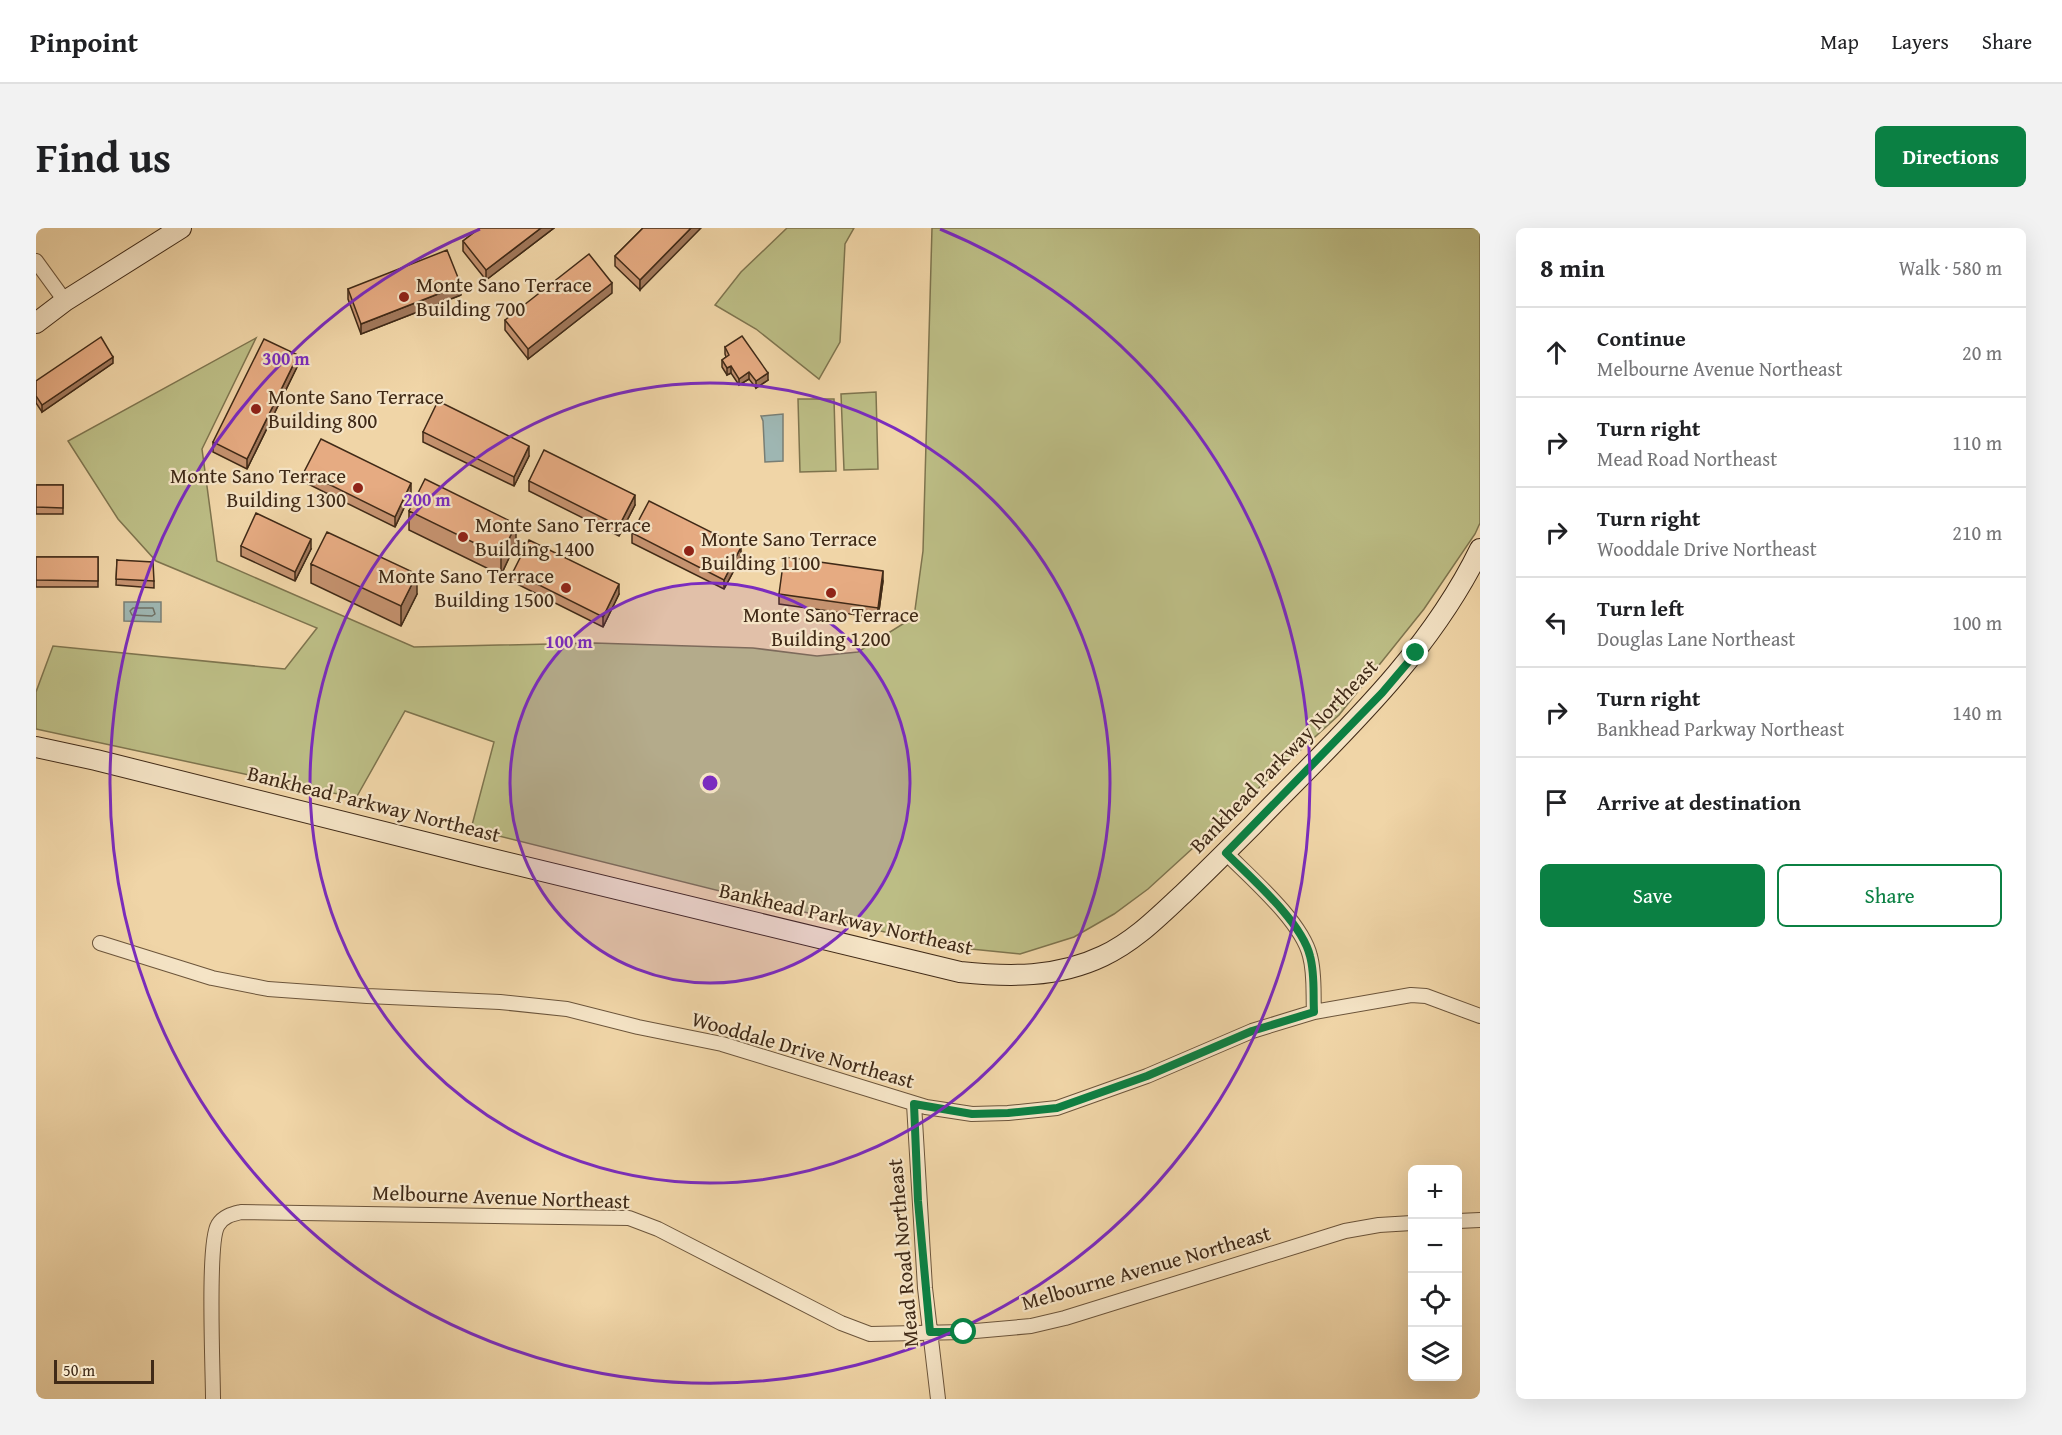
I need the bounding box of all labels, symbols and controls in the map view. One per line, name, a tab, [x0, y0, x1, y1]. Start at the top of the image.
text: Pinpoint	[30, 21, 138, 62]
text: Map	[1820, 26, 1859, 57]
text: Layers	[1892, 26, 1949, 57]
text: Share	[1982, 26, 2032, 57]
text: Find us	[36, 126, 171, 187]
button: Directions	[1875, 126, 2026, 187]
text: 8 min	[1540, 248, 1605, 287]
text: Walk · 580 m	[1899, 253, 2002, 282]
place label: Monte Sano Terrace Building 700	[416, 269, 592, 324]
marker: Monte Sano Terrace Building 700	[397, 290, 411, 304]
text: Continue	[1597, 322, 1686, 354]
icon: ahead	[1540, 336, 1573, 369]
text: 20 m	[1962, 338, 2002, 367]
text: 300 m	[262, 345, 310, 372]
text: Melbourne Avenue Northeast	[1597, 354, 1843, 383]
place label: Monte Sano Terrace Building 800	[268, 381, 444, 436]
marker: Monte Sano Terrace Building 800	[249, 402, 263, 416]
text: Turn right	[1597, 412, 1700, 444]
icon: right	[1540, 426, 1573, 459]
text: 110 m	[1952, 428, 2002, 457]
text: Mead Road Northeast	[1597, 444, 1777, 473]
place label: Monte Sano Terrace Building 1300	[170, 460, 346, 515]
marker: Monte Sano Terrace Building 1300	[351, 481, 365, 495]
text: 200 m	[403, 486, 451, 513]
text: Turn right	[1597, 502, 1700, 534]
place label: Monte Sano Terrace Building 1400	[475, 509, 651, 564]
icon: right	[1540, 516, 1573, 549]
text: 210 m	[1952, 518, 2002, 547]
place label: Monte Sano Terrace Building 1100	[701, 523, 877, 578]
marker: Monte Sano Terrace Building 1400	[456, 530, 470, 544]
text: Wooddale Drive Northeast	[1597, 534, 1817, 563]
marker: Monte Sano Terrace Building 1100	[682, 544, 696, 558]
place label: Monte Sano Terrace Building 1500	[378, 560, 554, 615]
marker: Monte Sano Terrace Building 1500	[559, 581, 573, 595]
marker: Monte Sano Terrace Building 1200	[824, 586, 838, 600]
text: Turn left	[1597, 592, 1684, 624]
place label: Monte Sano Terrace Building 1200	[743, 599, 919, 654]
icon: left	[1540, 606, 1573, 639]
text: 100 m	[1952, 608, 2002, 637]
text: Douglas Lane Northeast	[1597, 624, 1795, 653]
text: 100 m	[545, 628, 593, 655]
route end	[1402, 639, 1428, 665]
street label: Bankhead Parkway Northeast	[1182, 651, 1385, 860]
text: Turn right	[1597, 682, 1700, 714]
icon: right	[1540, 696, 1573, 729]
text: 140 m	[1952, 698, 2002, 727]
text: Bankhead Parkway Northeast	[1597, 714, 1844, 743]
street label: Bankhead Parkway Northeast	[244, 757, 504, 850]
centre of rings	[700, 773, 720, 793]
icon: arrive	[1540, 786, 1573, 819]
text: Arrive at destination	[1597, 786, 1801, 818]
button: Save	[1540, 864, 1765, 927]
button: Share	[1777, 864, 2002, 927]
street label: Bankhead Parkway Northeast	[716, 874, 977, 963]
street label: Wooddale Drive Northeast	[688, 1003, 919, 1096]
street label: Mead Road Northeast	[879, 1157, 926, 1349]
map controls	[1408, 1165, 1462, 1381]
button: +	[1408, 1165, 1462, 1219]
street label: Melbourne Avenue Northeast	[372, 1177, 631, 1217]
street label: Melbourne Avenue Northeast	[1018, 1217, 1275, 1318]
button: −	[1408, 1219, 1462, 1273]
button: locate	[1408, 1273, 1462, 1327]
route start	[950, 1318, 976, 1344]
button: layers	[1408, 1327, 1462, 1381]
scale bar	[54, 1357, 154, 1384]
text: 50 m	[63, 1358, 95, 1382]

